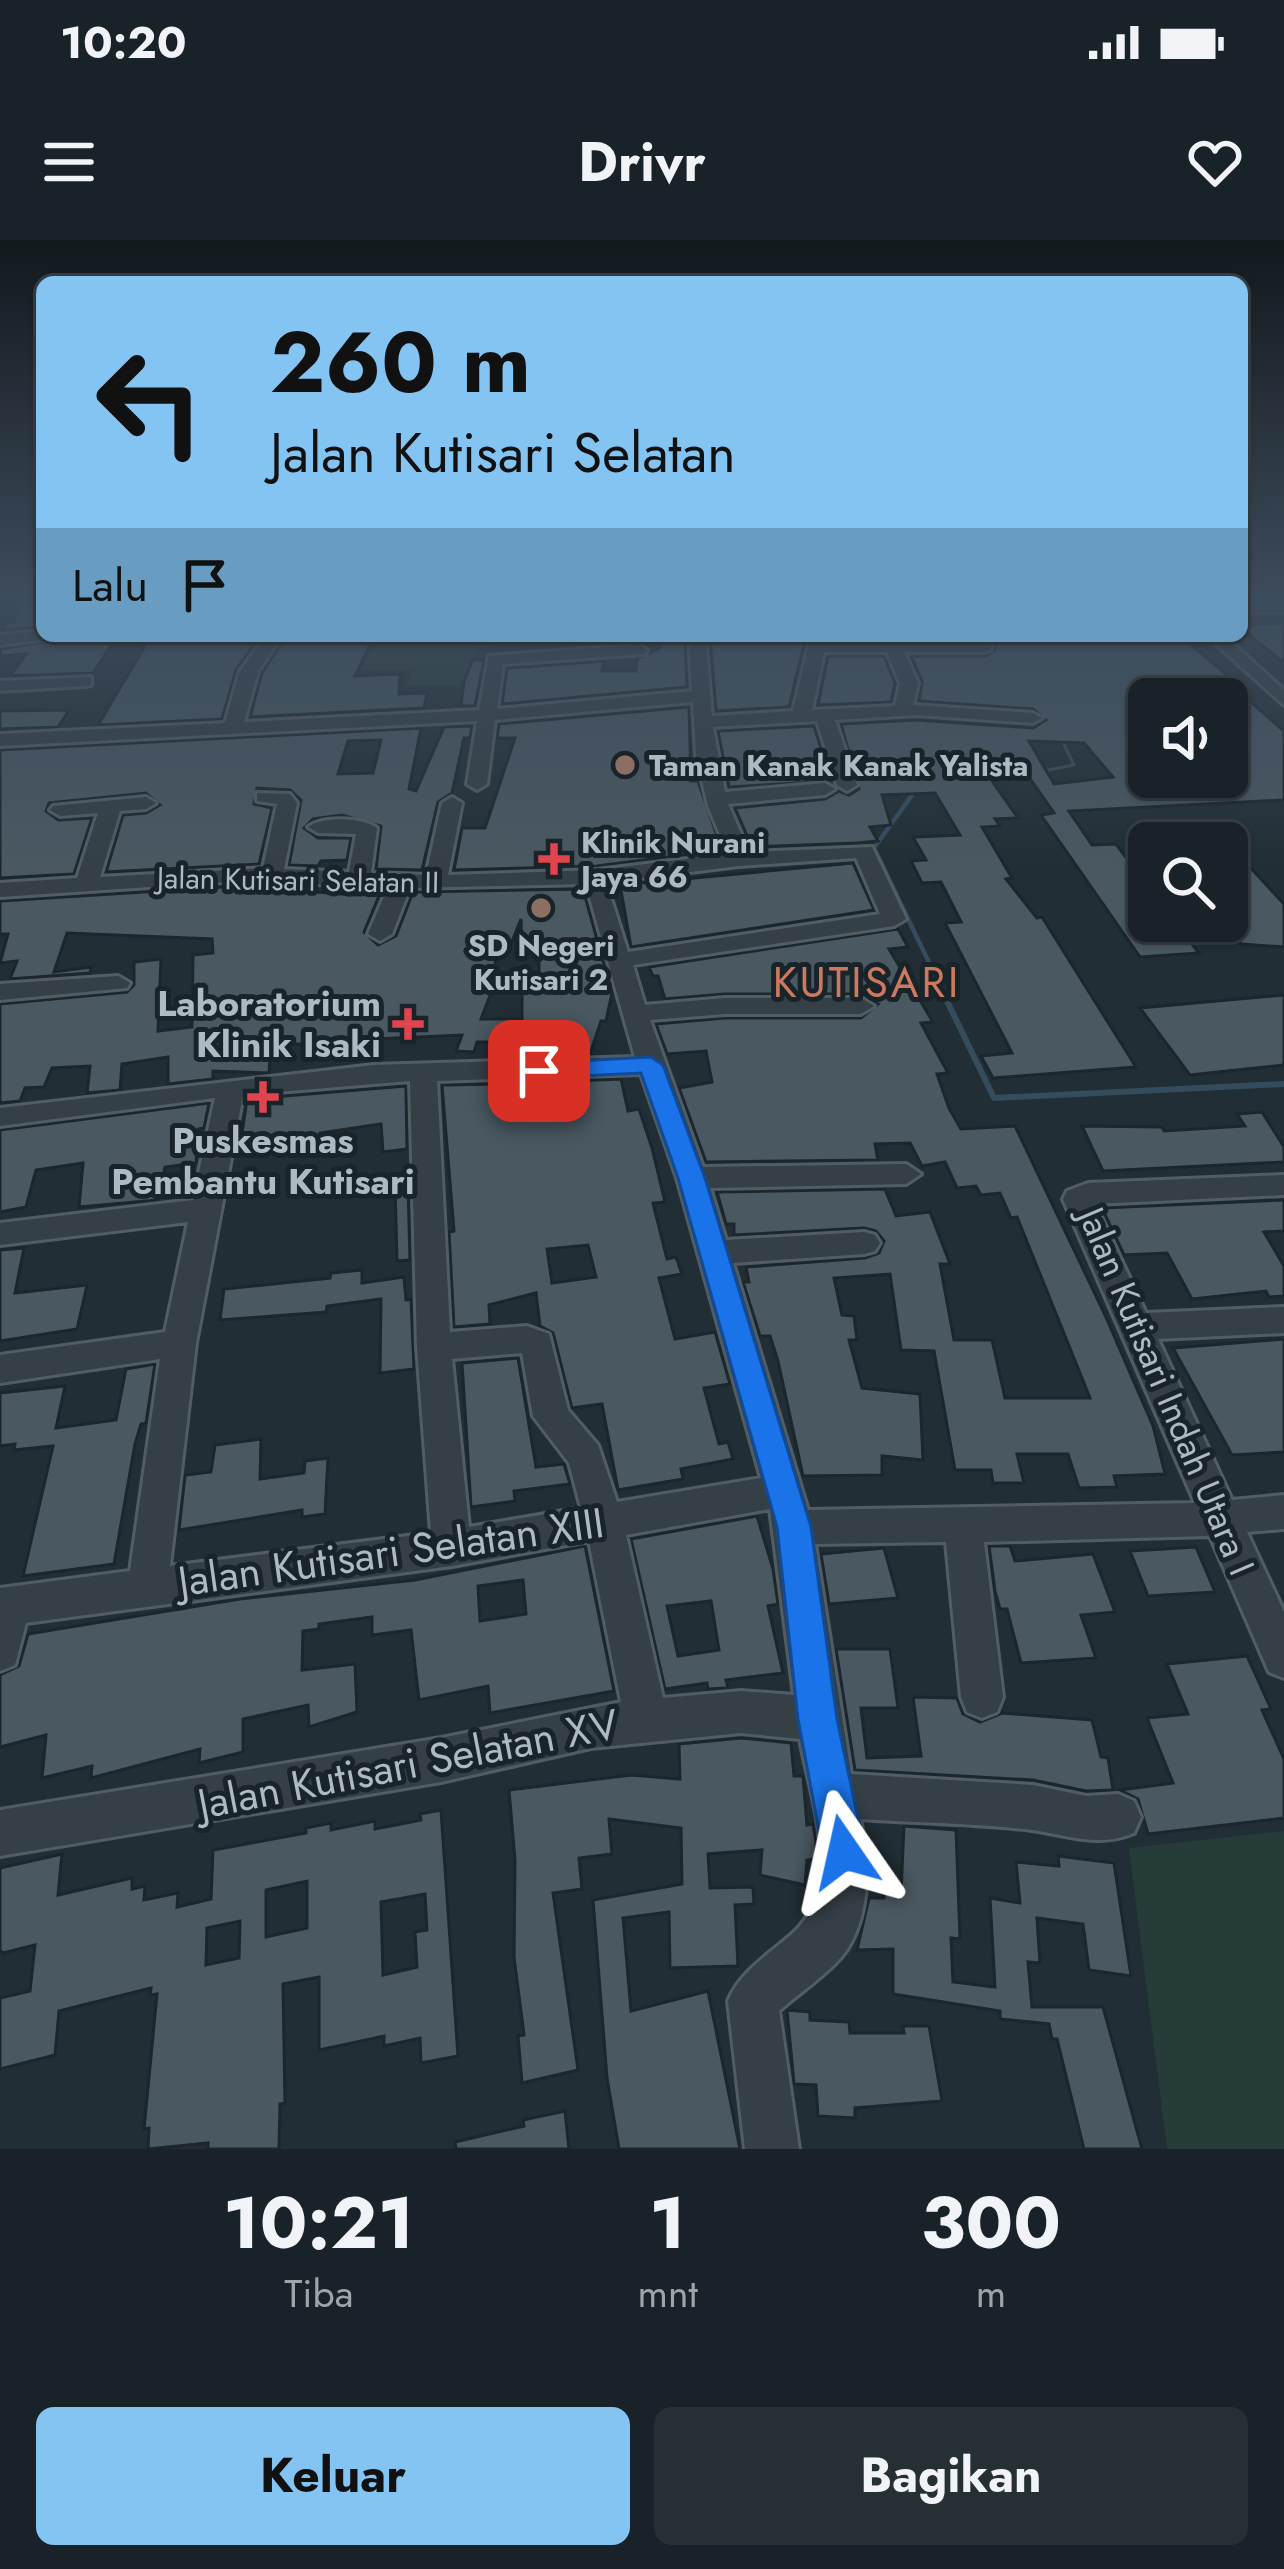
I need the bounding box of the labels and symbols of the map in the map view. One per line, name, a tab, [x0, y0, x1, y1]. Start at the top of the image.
place label: Taman Kanak Kanak Yalista	[649, 744, 1029, 787]
marker: Taman Kanak Kanak Yalista	[612, 752, 638, 778]
place label: Klinik Nurani Jaya 66	[576, 821, 765, 898]
marker: Klinik Nurani Jaya 66	[538, 843, 570, 875]
street label: Jalan Kutisari Selatan II	[152, 856, 440, 904]
marker: SD Negeri Kutisari 2	[528, 895, 554, 921]
place label: SD Negeri Kutisari 2	[468, 924, 614, 1001]
district label: KUTISARI	[773, 952, 961, 1013]
place label: Laboratorium Klinik Isaki	[157, 977, 381, 1070]
marker: Laboratorium Klinik Isaki	[392, 1008, 424, 1040]
pin	[488, 1020, 590, 1122]
marker: Puskesmas Pembantu Kutisari	[247, 1081, 279, 1113]
place label: Puskesmas Pembantu Kutisari	[111, 1114, 415, 1207]
street label: Jalan Kutisari Indah Utara I	[1064, 1195, 1268, 1583]
street label: Jalan Kutisari Selatan XIII	[169, 1492, 608, 1613]
street label: Jalan Kutisari Selatan XV	[188, 1693, 624, 1836]
position arrow	[781, 1789, 907, 1915]

